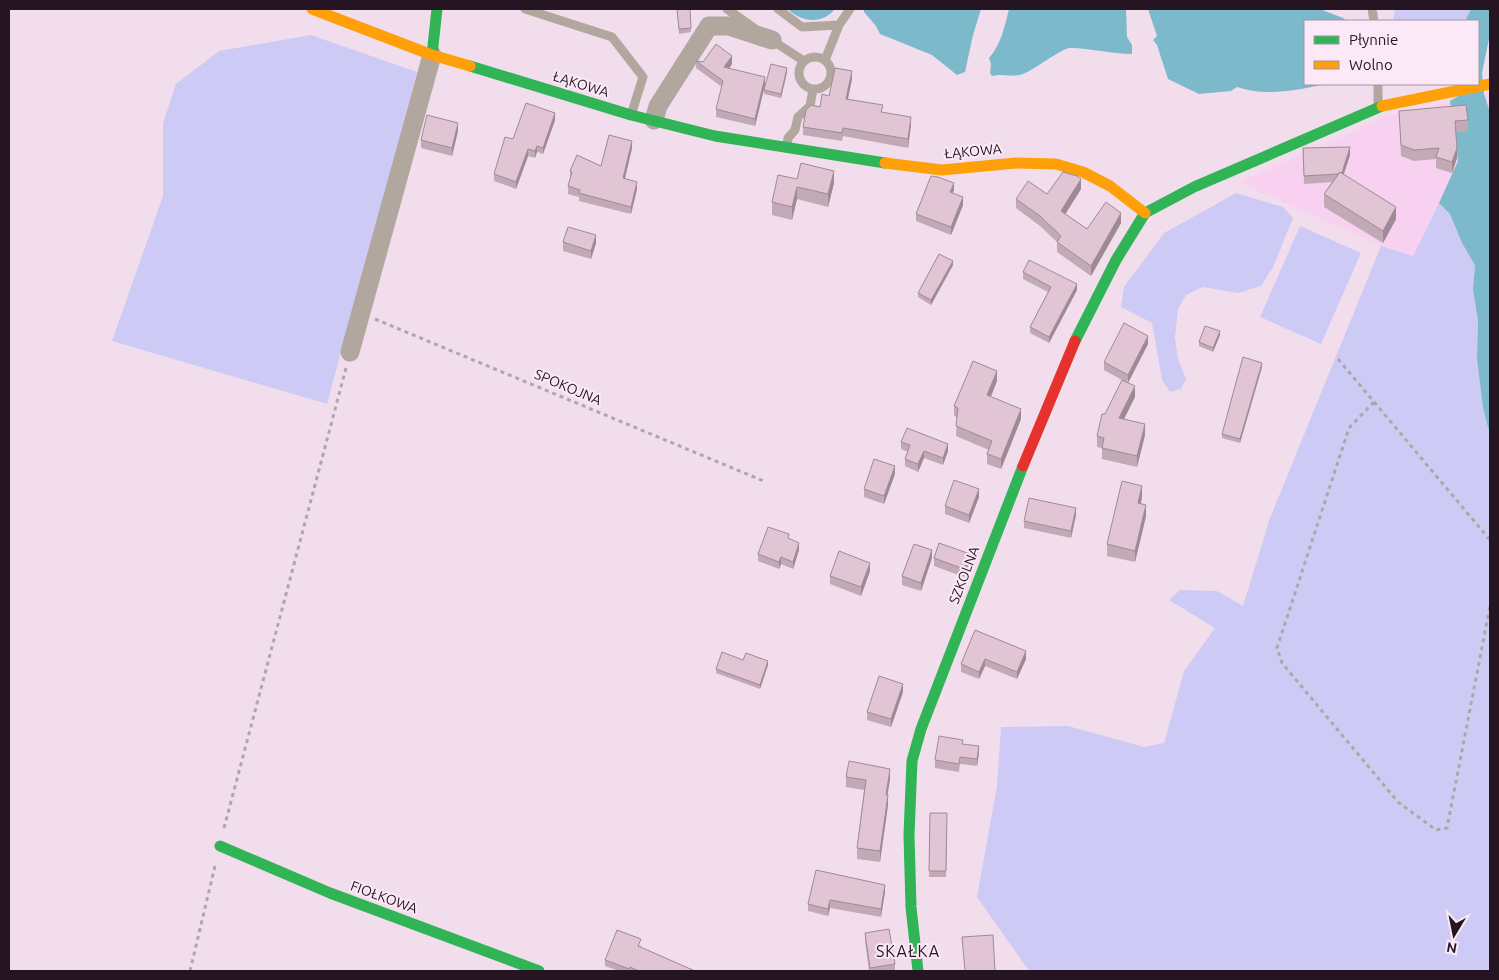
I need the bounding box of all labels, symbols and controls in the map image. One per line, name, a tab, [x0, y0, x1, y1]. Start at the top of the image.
legend	[1304, 20, 1479, 85]
text: Płynnie	[1349, 31, 1398, 48]
text: Wolno	[1349, 56, 1393, 73]
street label: ŁĄKOWA	[551, 68, 611, 100]
street label: ŁĄKOWA	[944, 141, 1002, 161]
street label: SPOKOJNA	[532, 366, 604, 408]
street label: SZKOLNA	[946, 544, 982, 606]
street label: FIOŁKOWA	[348, 878, 420, 916]
north arrow	[1429, 910, 1479, 960]
text: N	[1445, 939, 1458, 957]
district label: SKAŁKA	[876, 942, 940, 960]

